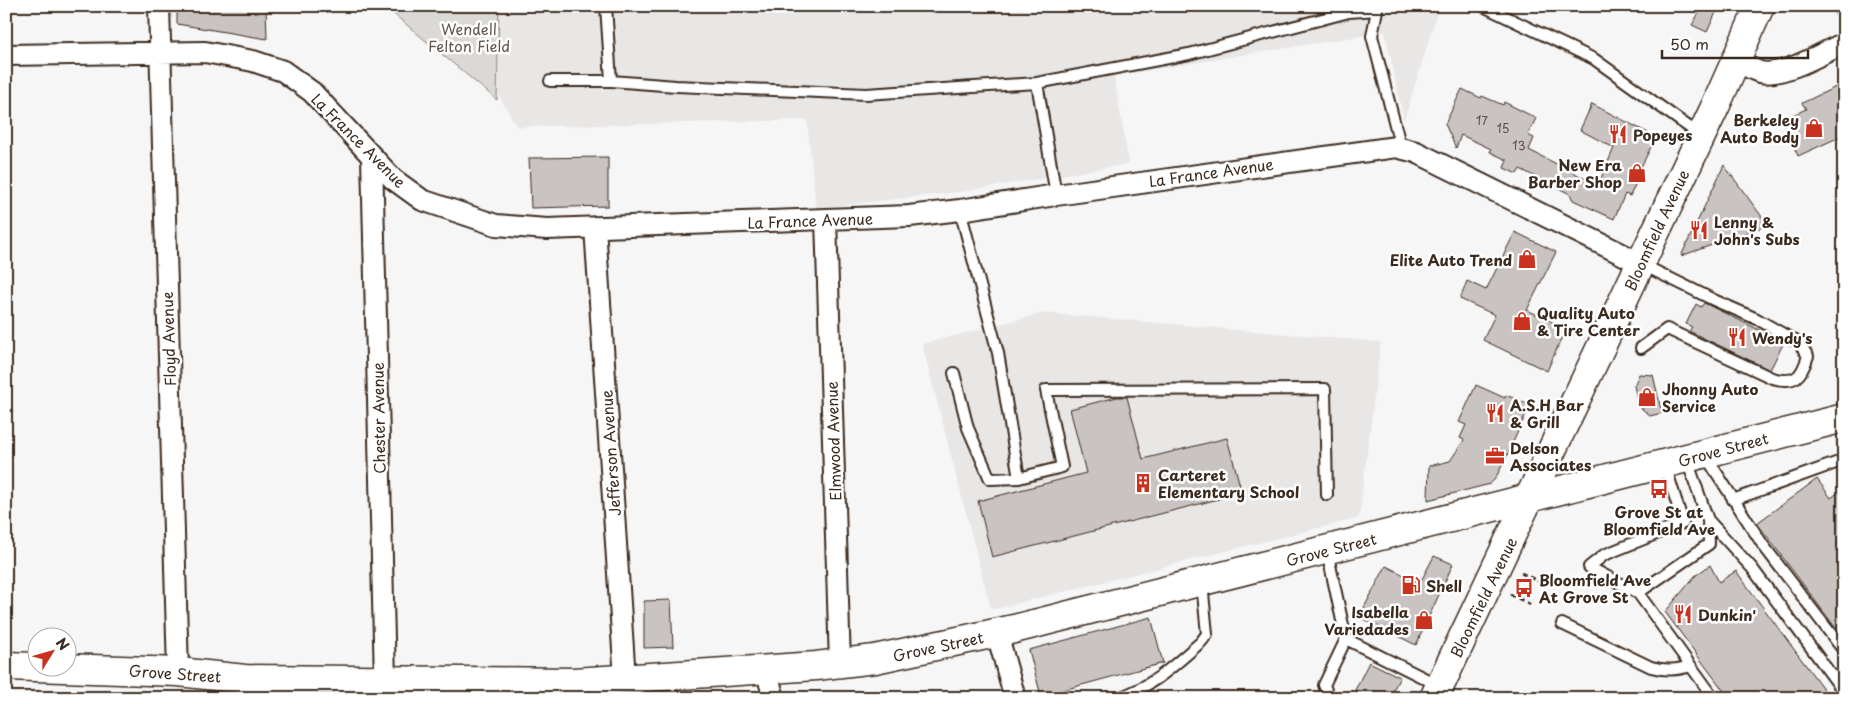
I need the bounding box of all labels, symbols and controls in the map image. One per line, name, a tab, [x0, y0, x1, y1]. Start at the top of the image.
park label: Wendell Felton Field	[428, 17, 510, 57]
scale bar	[1662, 28, 1809, 60]
text: 50 m	[1670, 32, 1709, 55]
street label: La France Avenue	[306, 87, 412, 193]
place label: Berkeley Auto Body	[1720, 108, 1799, 148]
house number: 17	[1476, 111, 1488, 129]
shop icon: Berkeley Auto Body	[1803, 117, 1825, 139]
house number: 15	[1496, 119, 1510, 137]
restaurant icon: Popeyes	[1607, 123, 1629, 145]
place label: Popeyes	[1633, 123, 1692, 146]
house number: 13	[1512, 136, 1526, 154]
street label: La France Avenue	[1147, 152, 1275, 192]
place label: New Era Barber Shop	[1528, 153, 1623, 193]
shop icon: New Era Barber Shop	[1626, 162, 1648, 184]
street label: Bloomfield Avenue	[1618, 166, 1694, 294]
street label: La France Avenue	[747, 206, 873, 234]
place label: Lenny & John's Subs	[1714, 210, 1800, 250]
restaurant icon: Lenny & John's Subs	[1688, 219, 1710, 241]
place label: Elite Auto Trend	[1390, 248, 1512, 271]
shop icon: Elite Auto Trend	[1516, 248, 1538, 270]
street label: Floyd Avenue	[155, 291, 181, 387]
place label: Quality Auto & Tire Center	[1537, 301, 1640, 341]
shop icon: Quality Auto & Tire Center	[1511, 310, 1533, 332]
restaurant icon: Wendy's	[1726, 326, 1748, 348]
place label: Wendy's	[1752, 326, 1812, 349]
street label: Chester Avenue	[366, 362, 390, 474]
place label: Jhonny Auto Service	[1662, 377, 1758, 417]
street label: Elmwood Avenue	[819, 381, 847, 501]
shop icon: Jhonny Auto Service	[1636, 386, 1658, 408]
street label: Jefferson Avenue	[594, 389, 626, 517]
place label: A.S.H Bar & Grill	[1510, 393, 1584, 433]
restaurant icon: A.S.H Bar & Grill	[1484, 402, 1506, 424]
street label: Grove Street	[1675, 426, 1771, 472]
place label: Delson Associates	[1510, 436, 1591, 476]
office icon: Delson Associates	[1484, 445, 1506, 467]
place label: Carteret Elementary School	[1158, 463, 1299, 503]
building icon: Carteret Elementary School	[1132, 472, 1154, 494]
bus stop icon: Grove St at Bloomfield Ave	[1648, 478, 1670, 500]
place label: Grove St at Bloomfield Ave	[1603, 500, 1715, 540]
street label: Grove Street	[1283, 527, 1379, 571]
street label: Bloomfield Avenue	[1444, 533, 1522, 661]
place label: Bloomfield Ave At Grove St	[1539, 568, 1651, 608]
fuel station icon: Shell	[1400, 574, 1422, 596]
place label: Shell	[1426, 574, 1462, 597]
bus stop icon: Bloomfield Ave At Grove St	[1513, 577, 1535, 599]
place label: Isabella Variedades	[1324, 600, 1409, 640]
restaurant icon: Dunkin'	[1672, 603, 1694, 625]
place label: Dunkin'	[1698, 603, 1756, 626]
shop icon: Isabella Variedades	[1413, 609, 1435, 631]
street label: Grove Street	[890, 625, 986, 667]
north arrow	[28, 626, 78, 676]
text: N	[51, 633, 75, 655]
street label: Grove Street	[128, 658, 222, 688]

